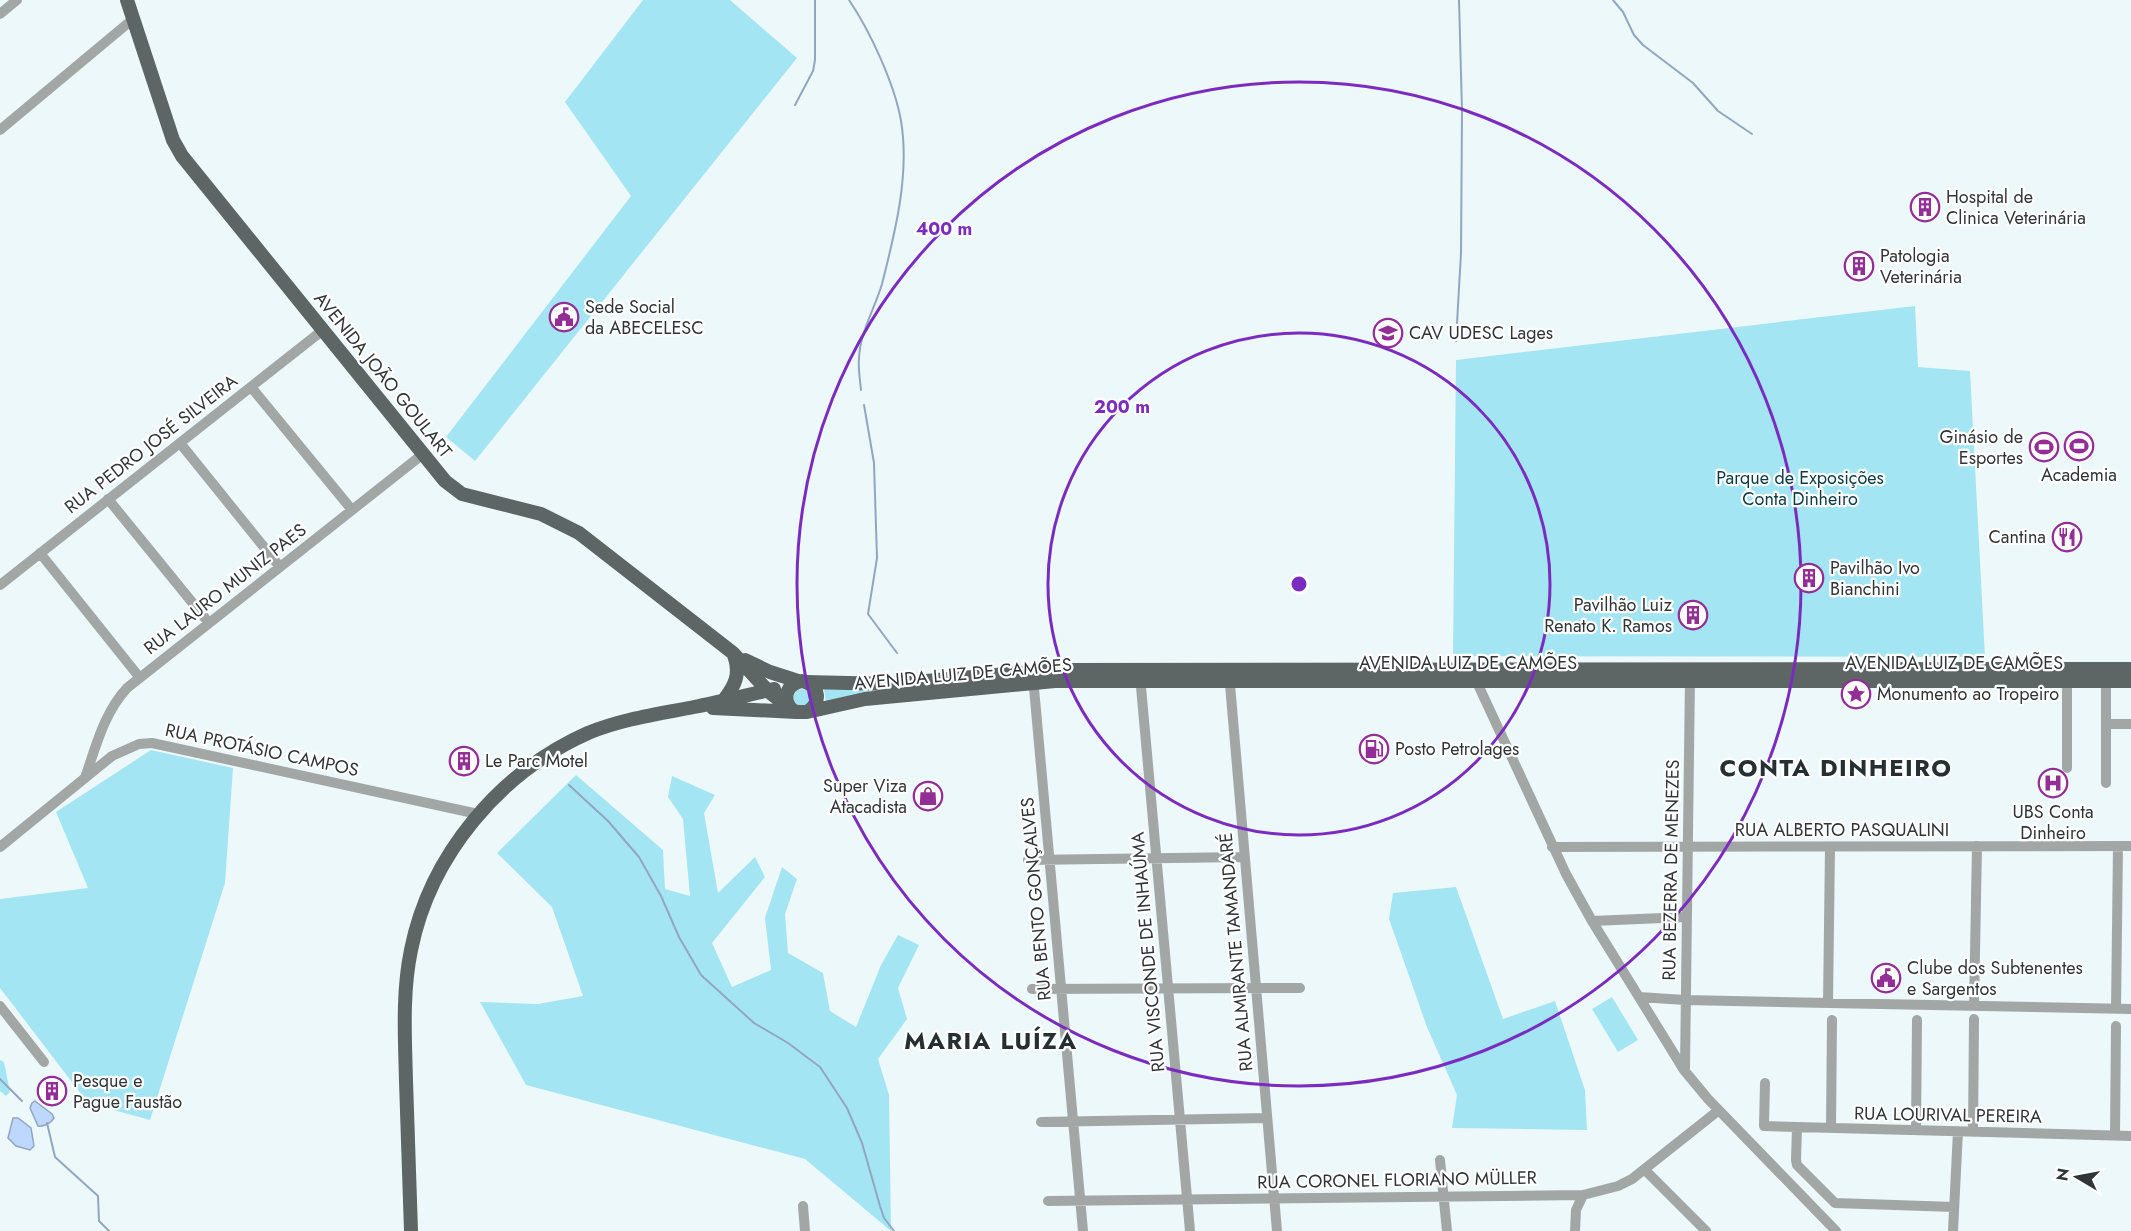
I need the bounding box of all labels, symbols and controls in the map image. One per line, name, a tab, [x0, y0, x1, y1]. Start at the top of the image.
place label: Hospital de Clinica Veterinária	[1946, 184, 2086, 231]
building icon: Hospital de Clinica Veterinária	[1909, 191, 1941, 223]
text: 400 m	[916, 216, 972, 242]
place label: Patologia Veterinária	[1880, 243, 1962, 290]
building icon: Patologia Veterinária	[1843, 250, 1875, 282]
street label: AVENIDA JOÃO GOULART	[308, 287, 458, 464]
place label: Sede Social da ABECELESC	[585, 294, 704, 341]
public building icon: Sede Social da ABECELESC	[548, 301, 580, 333]
school or university icon: CAV UDESC Lages	[1372, 317, 1404, 349]
place label: CAV UDESC Lages	[1409, 320, 1553, 346]
street label: RUA PEDRO JOSÉ SILVEIRA	[59, 368, 243, 520]
text: 200 m	[1094, 394, 1150, 420]
place label: Ginásio de Esportes	[1939, 424, 2023, 471]
sports icon: Academia	[2063, 430, 2095, 462]
sports icon: Ginásio de Esportes	[2028, 431, 2060, 463]
place label: Academia	[2041, 462, 2117, 488]
park label: Parque de Exposições Conta Dinheiro	[1716, 465, 1884, 512]
street label: RUA LAURO MUNIZ PAES	[138, 517, 312, 661]
restaurant icon: Cantina	[2051, 521, 2083, 553]
place label: Cantina	[1988, 524, 2046, 550]
place label: Pavilhão Ivo Bianchini	[1830, 555, 1920, 602]
building icon: Pavilhão Ivo Bianchini	[1793, 562, 1825, 594]
centre of rings	[1289, 574, 1309, 594]
place label: Pavilhão Luiz Renato K. Ramos	[1544, 592, 1673, 639]
building icon: Pavilhão Luiz Renato K. Ramos	[1677, 599, 1709, 631]
street label: AVENIDA LUIZ DE CAMÕES	[1359, 650, 1577, 676]
street label: AVENIDA LUIZ DE CAMÕES	[1845, 650, 2063, 676]
street label: AVENIDA LUIZ DE CAMÕES	[853, 652, 1073, 696]
place icon: Monumento ao Tropeiro	[1840, 678, 1872, 710]
place label: Monumento ao Tropeiro	[1877, 681, 2059, 707]
street label: RUA PROTÁSIO CAMPOS	[163, 717, 361, 783]
fuel station icon: Posto Petrolages	[1358, 733, 1390, 765]
place label: Posto Petrolages	[1395, 736, 1519, 762]
building icon: Le Parc Motel	[448, 745, 480, 777]
place label: Le Parc Motel	[485, 748, 588, 774]
district label: CONTA DINHEIRO	[1719, 750, 1953, 785]
street label: RUA BEZERRA DE MENEZES	[1656, 759, 1686, 981]
hospital icon: UBS Conta Dinheiro	[2037, 767, 2069, 799]
place label: Super Viza Atacadista	[823, 773, 907, 820]
shop icon: Super Viza Atacadista	[912, 780, 944, 812]
street label: RUA BENTO GONÇALVES	[1014, 796, 1058, 1002]
place label: UBS Conta Dinheiro	[2012, 799, 2094, 846]
street label: RUA ALBERTO PASQUALINI	[1735, 817, 1949, 843]
street label: RUA VISCONDE DE INHAÚMA	[1125, 831, 1171, 1073]
street label: RUA ALMIRANTE TAMANDARÉ	[1213, 832, 1259, 1072]
place label: Clube dos Subtenentes e Sargentos	[1907, 955, 2083, 1002]
public building icon: Clube dos Subtenentes e Sargentos	[1870, 962, 1902, 994]
district label: MARIA LUÍZA	[904, 1023, 1078, 1058]
place label: Pesque e Pague Faustão	[73, 1068, 182, 1115]
building icon: Pesque e Pague Faustão	[36, 1075, 68, 1107]
street label: RUA LOURIVAL PEREIRA	[1854, 1100, 2042, 1130]
north arrow	[2047, 1147, 2107, 1207]
street label: RUA CORONEL FLORIANO MÜLLER	[1257, 1165, 1537, 1195]
text: N	[2050, 1166, 2075, 1183]

